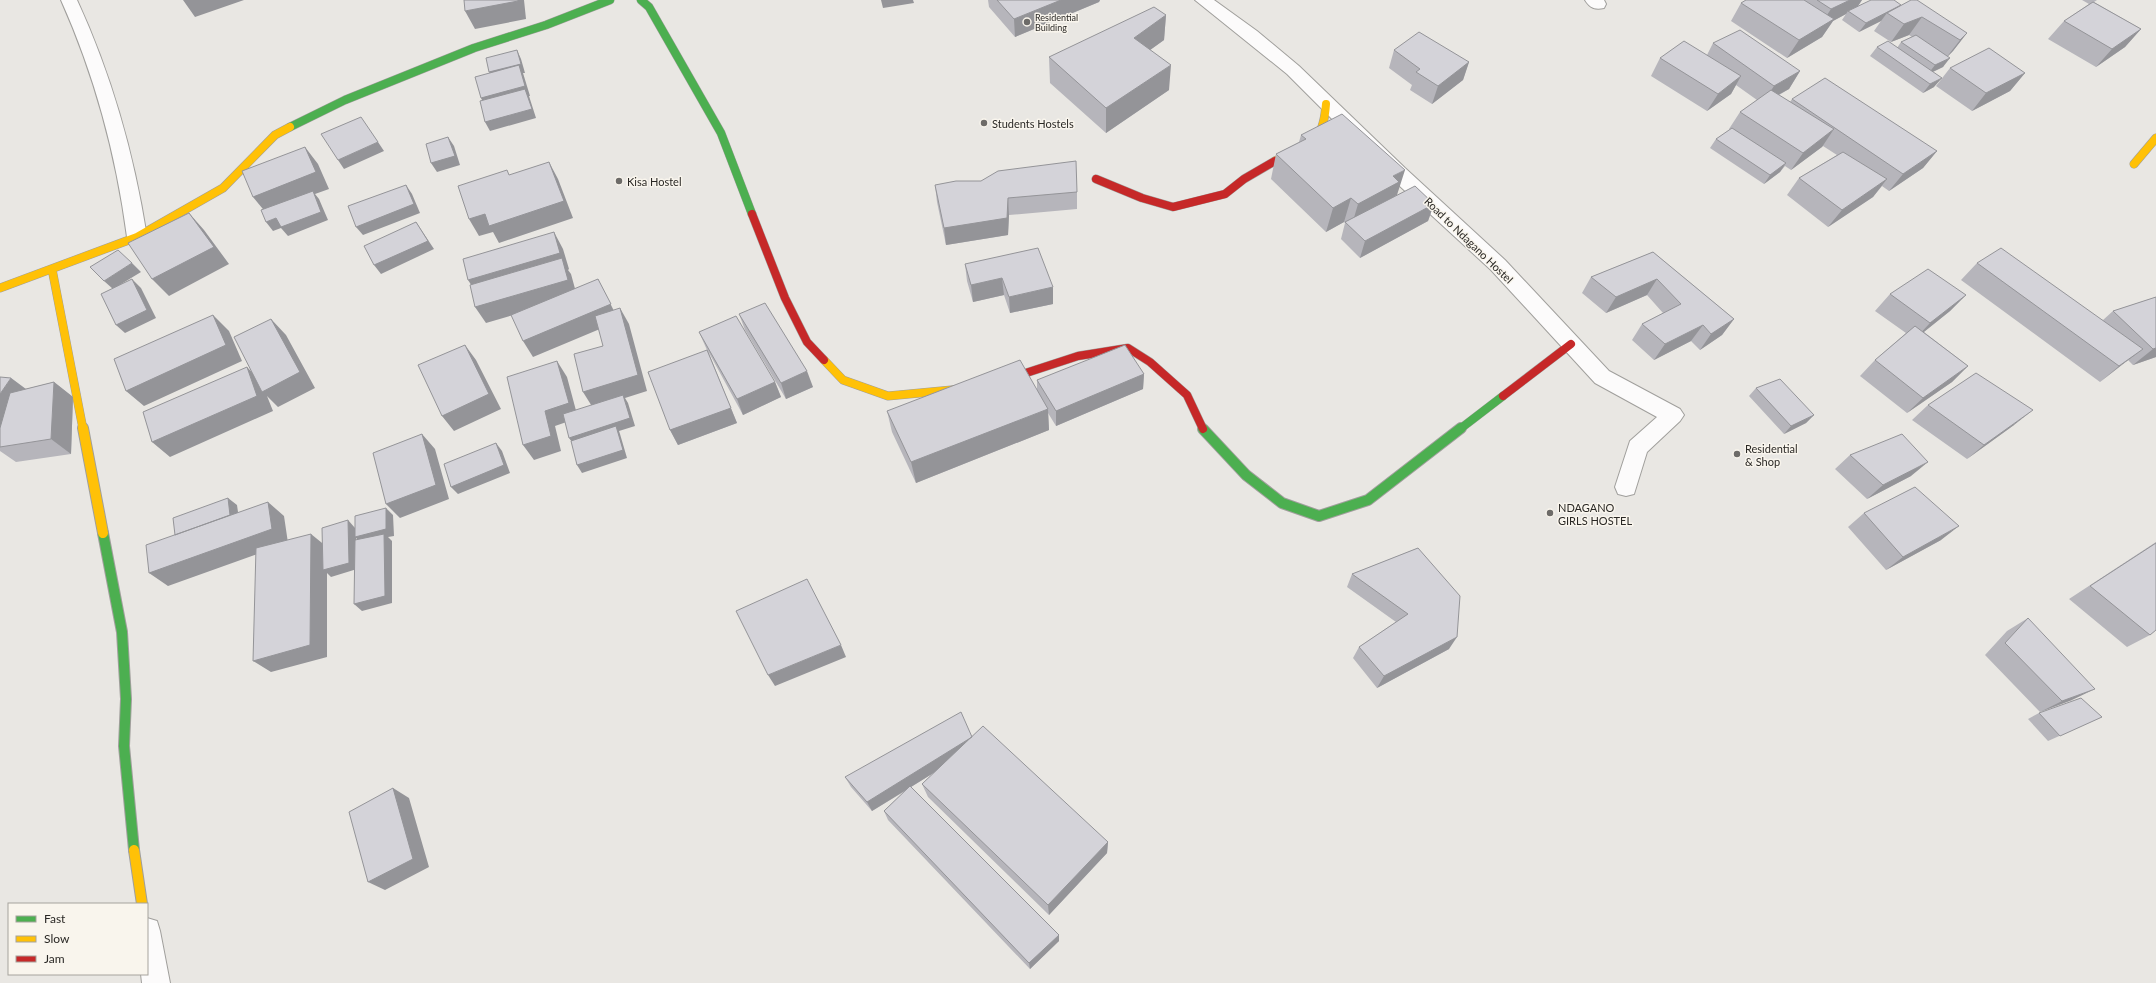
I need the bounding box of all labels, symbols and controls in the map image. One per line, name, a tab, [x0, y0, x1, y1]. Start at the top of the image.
place label: Residential Building	[1035, 12, 1078, 33]
marker: Residential Building	[1022, 17, 1032, 27]
place label: Students Hostels	[992, 117, 1074, 130]
marker: Students Hostels	[979, 118, 989, 128]
place label: Kisa Hostel	[627, 175, 682, 188]
marker: Kisa Hostel	[614, 176, 624, 186]
street label: Road to Ndagano Hostel	[1422, 194, 1516, 286]
place label: Residential & Shop	[1745, 442, 1798, 468]
marker: Residential & Shop	[1732, 449, 1742, 459]
place label: NDAGANO GIRLS HOSTEL	[1558, 501, 1632, 527]
marker: NDAGANO GIRLS HOSTEL	[1545, 508, 1555, 518]
legend	[8, 903, 148, 975]
text: Fast	[44, 911, 66, 926]
text: Slow	[44, 931, 70, 946]
text: Jam	[44, 951, 65, 966]

